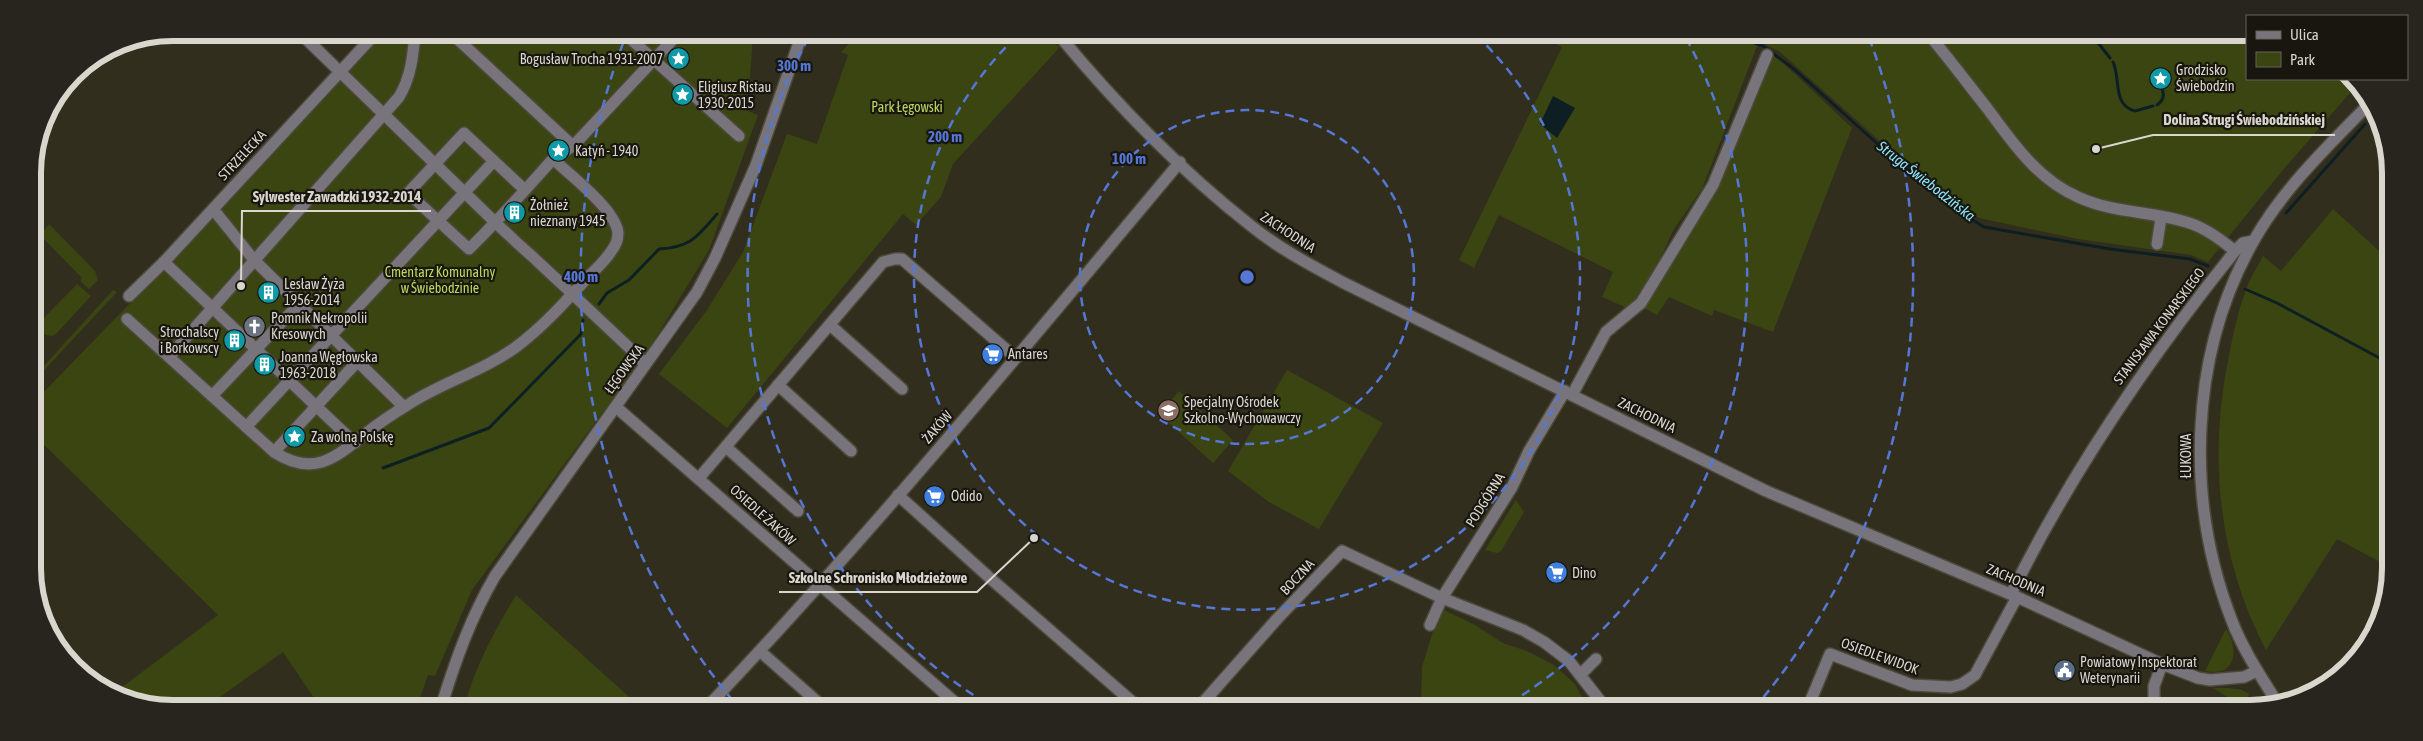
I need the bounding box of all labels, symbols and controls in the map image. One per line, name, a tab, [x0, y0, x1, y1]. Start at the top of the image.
legend	[2246, 15, 2408, 80]
text: Ulica	[2290, 26, 2319, 43]
place icon: Bogusław Trocha 1931-2007	[667, 47, 691, 71]
place label: Bogusław Trocha 1931-2007	[520, 51, 663, 67]
text: Park	[2290, 51, 2315, 68]
text: 300 m	[777, 57, 811, 74]
place label: Grodzisko Świebodzin	[2176, 62, 2235, 94]
place icon: Grodzisko Świebodzin	[2148, 66, 2172, 90]
place label: Eligiusz Ristau 1930-2015	[698, 79, 771, 111]
place icon: Eligiusz Ristau 1930-2015	[670, 83, 694, 107]
park label: Park Łęgowski	[871, 99, 943, 115]
callout: Dolina Strugi Świebodzińskiej	[2153, 105, 2335, 135]
text: Dolina Strugi Świebodzińskiej	[2163, 111, 2325, 128]
street label: STRZELECKA	[215, 127, 269, 183]
text: 200 m	[928, 128, 962, 145]
water label: Struga Świebodzińska	[1873, 137, 1979, 224]
place icon: Katyń - 1940	[547, 139, 571, 163]
place label: Katyń - 1940	[575, 143, 639, 159]
text: 100 m	[1112, 150, 1146, 167]
callout: Sylwester Zawadzki 1932-2014	[242, 181, 431, 211]
text: Sylwester Zawadzki 1932-2014	[253, 188, 421, 205]
place label: Żołnież nieznany 1945	[530, 197, 606, 229]
building icon: Żołnież nieznany 1945	[502, 201, 526, 225]
street label: ZACHODNIA	[1258, 208, 1319, 256]
park label: Cmentarz Komunalny w Świebodzinie	[385, 264, 496, 296]
street label: STANISŁAWA KONARSKIEGO	[2110, 265, 2208, 387]
text: 400 m	[563, 268, 598, 285]
centre of rings	[1238, 268, 1256, 286]
place label: Lesław Żyża 1956-2014	[284, 276, 345, 308]
building icon: Lesław Żyża 1956-2014	[256, 280, 280, 304]
place label: Pomnik Nekropolii Kresowych	[271, 310, 367, 342]
church icon: Pomnik Nekropolii Kresowych	[243, 314, 267, 338]
place label: Strochalscy i Borkowscy	[160, 324, 219, 356]
building icon: Strochalscy i Borkowscy	[223, 328, 247, 352]
street label: ŁĘGOWSKA	[601, 341, 647, 397]
supermarket icon: Antares	[980, 342, 1004, 366]
place label: Antares	[1008, 346, 1048, 362]
place label: Joanna Węgłowska 1963-2018	[280, 349, 378, 381]
building icon: Joanna Węgłowska 1963-2018	[252, 353, 276, 377]
place label: Specjalny Ośrodek Szkolno-Wychowawczy	[1184, 394, 1301, 426]
street label: ZACHODNIA	[1615, 394, 1679, 436]
school or university icon: Specjalny Ośrodek Szkolno-Wychowawczy	[1156, 398, 1180, 422]
street label: ŻAKÓW	[919, 407, 956, 447]
place icon: Za wolną Polskę	[283, 425, 307, 449]
place label: Za wolną Polskę	[311, 429, 394, 445]
street label: ŁUKOWA	[2178, 433, 2194, 478]
street label: PODGÓRNA	[1462, 470, 1508, 530]
street label: OSIEDLE ŻAKÓW	[727, 481, 800, 549]
supermarket icon: Odido	[923, 484, 947, 508]
place label: Odido	[951, 488, 982, 504]
street label: BOCZNA	[1277, 556, 1317, 598]
street label: ZACHODNIA	[1984, 560, 2048, 600]
supermarket icon: Dino	[1544, 561, 1568, 585]
callout: Szkolne Schronisko Młodzieżowe	[779, 562, 977, 592]
place label: Dino	[1572, 565, 1596, 581]
text: Szkolne Schronisko Młodzieżowe	[789, 569, 968, 586]
street label: OSIEDLE WIDOK	[1839, 635, 1921, 677]
place label: Powiatowy Inspektorat Weterynarii	[2080, 654, 2197, 686]
public building icon: Powiatowy Inspektorat Weterynarii	[2052, 658, 2076, 682]

